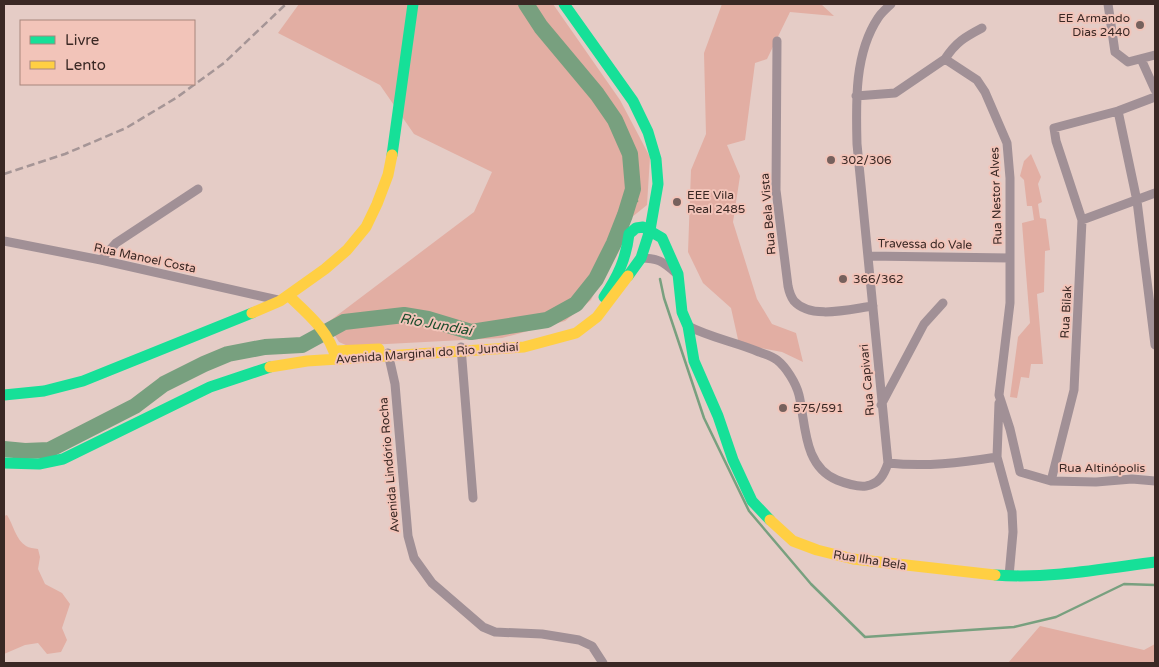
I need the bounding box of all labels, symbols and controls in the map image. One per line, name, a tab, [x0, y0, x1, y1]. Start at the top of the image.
place label: EE Armando Dias 2440	[1058, 11, 1130, 39]
marker: EE Armando Dias 2440	[1134, 19, 1146, 31]
legend	[20, 20, 195, 85]
text: Livre	[65, 31, 99, 49]
text: Lento	[65, 56, 106, 74]
street label: Rua Nestor Alves	[987, 147, 1005, 245]
place label: 302/306	[841, 153, 892, 167]
marker: 302/306	[825, 154, 837, 166]
street label: Rua Bela Vista	[757, 173, 779, 255]
place label: EEE Vila Real 2485	[687, 188, 745, 216]
marker: EEE Vila Real 2485	[671, 196, 683, 208]
street label: Travessa do Vale	[878, 236, 973, 252]
street label: Rua Manoel Costa	[93, 240, 197, 276]
place label: 366/362	[853, 272, 904, 286]
marker: 366/362	[837, 273, 849, 285]
street label: Rua Bilak	[1058, 285, 1074, 339]
water label: Rio Jundiaí	[399, 310, 476, 340]
street label: Avenida Marginal do Rio Jundiaí	[335, 340, 519, 366]
street label: Rua Capivari	[857, 344, 877, 416]
street label: Avenida Lindório Rocha	[376, 397, 402, 533]
place label: 575/591	[793, 401, 844, 415]
marker: 575/591	[777, 402, 789, 414]
street label: Rua Altinópolis	[1059, 461, 1145, 475]
street label: Rua Ilha Bela	[832, 547, 908, 573]

